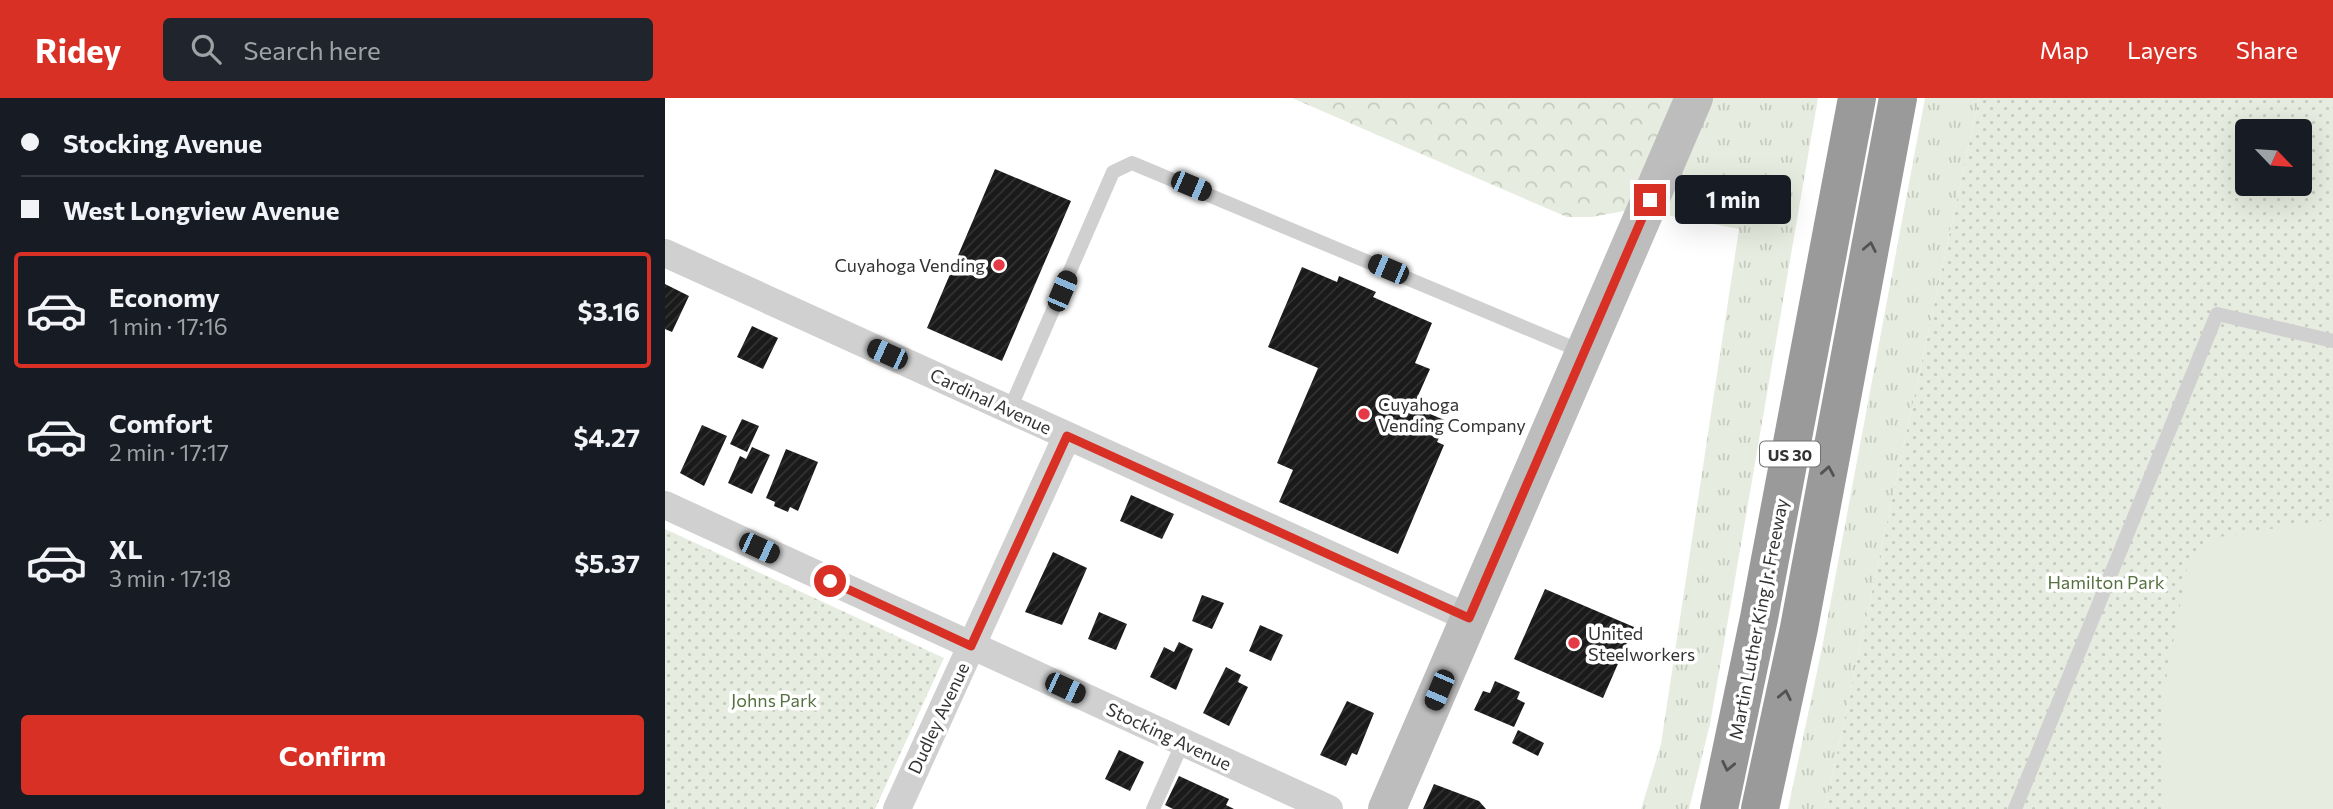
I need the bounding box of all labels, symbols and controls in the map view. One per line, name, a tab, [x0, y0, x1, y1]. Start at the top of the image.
search box	[163, 18, 653, 81]
text: Ridey	[35, 29, 121, 70]
icon: search	[187, 30, 225, 68]
text: Search here	[243, 34, 381, 65]
text: Map	[2040, 35, 2089, 64]
text: Layers	[2127, 35, 2198, 64]
text: Share	[2236, 35, 2298, 64]
north arrow	[2235, 119, 2312, 196]
map controls	[2235, 119, 2312, 196]
text: Stocking Avenue	[63, 127, 262, 158]
car	[1168, 168, 1215, 204]
callout: 1 min	[1675, 176, 1790, 224]
route end	[1634, 184, 1666, 216]
text: 1 min	[1706, 185, 1760, 213]
text: West Longview Avenue	[63, 194, 339, 225]
one-way arrow	[1862, 241, 1877, 253]
car	[1365, 251, 1412, 287]
place label: Cuyahoga Vending	[835, 254, 985, 276]
marker: Cuyahoga Vending	[991, 257, 1007, 273]
car	[1045, 268, 1080, 314]
icon: car	[25, 279, 88, 342]
text: Economy	[109, 281, 220, 312]
text: $3.16	[578, 295, 640, 326]
text: 1 min · 17:16	[109, 312, 228, 340]
car	[864, 336, 911, 372]
street label: Cardinal Avenue	[927, 363, 1055, 439]
place label: Cuyahoga Vending Company	[1378, 393, 1526, 436]
icon: car	[25, 405, 88, 468]
marker: Cuyahoga Vending Company	[1356, 406, 1372, 422]
text: Comfort	[109, 407, 212, 438]
text: $4.27	[573, 421, 640, 452]
text: 2 min · 17:17	[109, 438, 229, 466]
road number: US 30	[1760, 442, 1820, 466]
one-way arrow	[1820, 465, 1835, 477]
street label: Martin Luther King Jr. Freeway	[1724, 496, 1792, 742]
car	[736, 530, 783, 566]
icon: car	[25, 531, 88, 594]
text: XL	[109, 533, 143, 564]
text: $5.37	[574, 547, 640, 578]
text: 3 min · 17:18	[109, 564, 231, 592]
route start	[814, 565, 846, 597]
park label: Hamilton Park	[2047, 571, 2165, 593]
place label: United Steelworkers	[1588, 622, 1695, 665]
marker: United Steelworkers	[1566, 635, 1582, 651]
street label: Dudley Avenue	[903, 659, 973, 777]
car	[1422, 667, 1457, 713]
car	[1042, 670, 1089, 706]
park label: Johns Park	[731, 689, 817, 711]
one-way arrow	[1777, 689, 1792, 701]
street label: Stocking Avenue	[1103, 697, 1235, 775]
button: Confirm	[21, 715, 644, 795]
one-way arrow	[1722, 760, 1737, 772]

